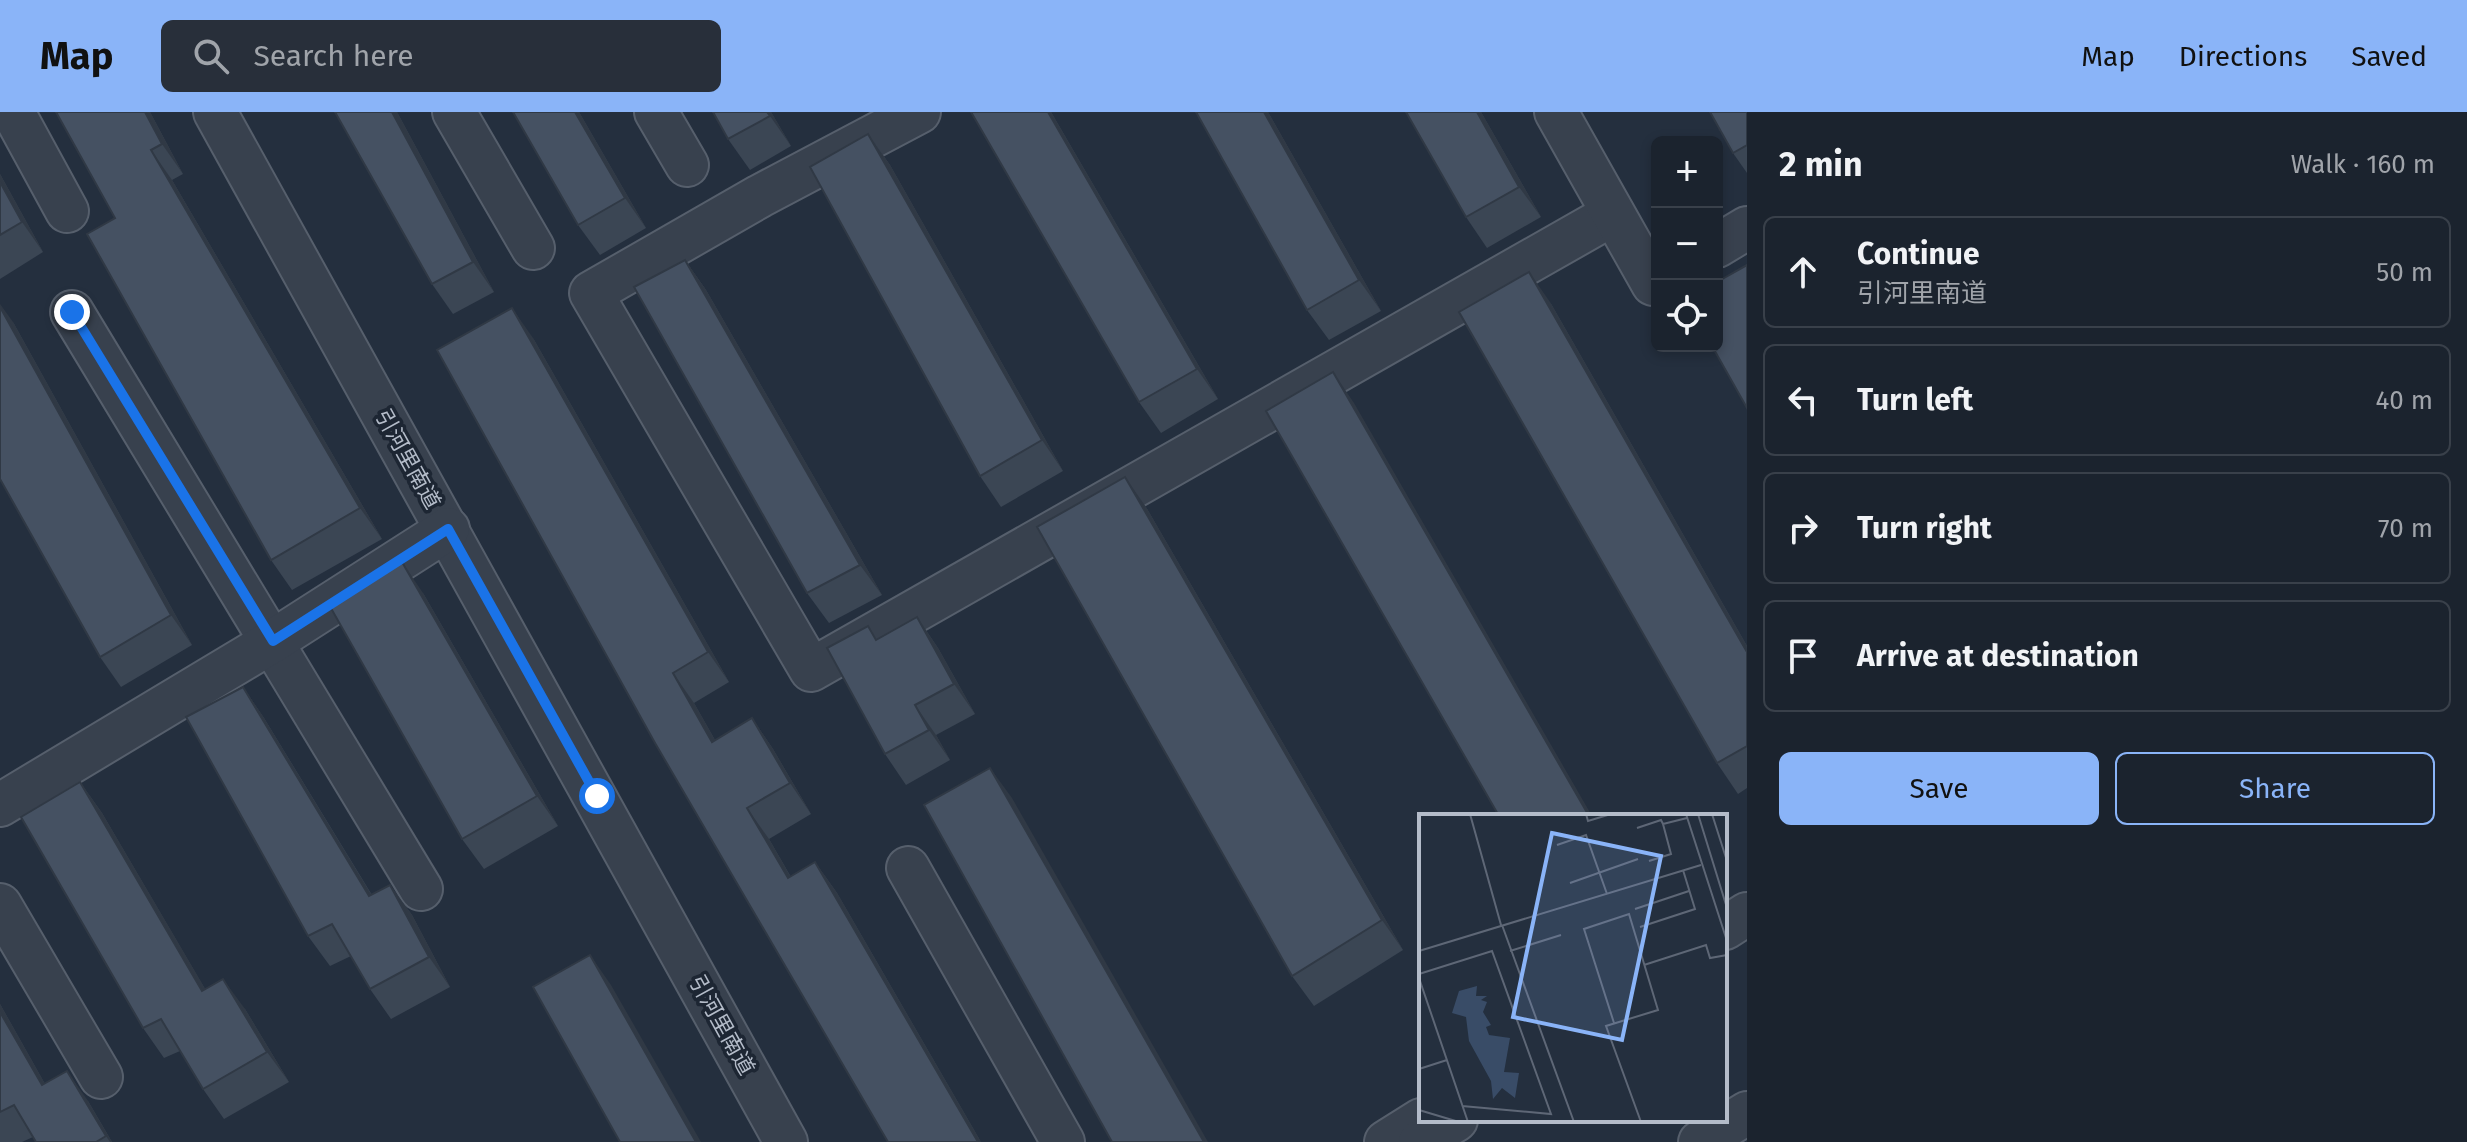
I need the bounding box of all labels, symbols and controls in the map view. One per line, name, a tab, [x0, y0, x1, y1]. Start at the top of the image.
search box	[161, 20, 721, 92]
text: Map	[40, 33, 113, 79]
icon: search	[189, 34, 233, 78]
text: Search here	[253, 38, 414, 74]
text: Map	[2081, 40, 2135, 73]
text: Directions	[2179, 40, 2307, 73]
text: Saved	[2351, 40, 2427, 73]
map controls	[1651, 136, 1723, 352]
button: +	[1651, 136, 1723, 208]
text: 2 min	[1779, 144, 1863, 185]
text: Walk · 160 m	[2291, 149, 2435, 180]
button: −	[1651, 208, 1723, 280]
text: Continue	[1857, 236, 1980, 272]
icon: ahead	[1781, 250, 1825, 294]
text: 50 m	[2376, 257, 2433, 288]
text: 引河里南道	[1857, 278, 1987, 309]
button: locate	[1651, 280, 1723, 352]
route end	[54, 294, 90, 330]
icon: left	[1781, 378, 1825, 422]
text: Turn left	[1857, 382, 1973, 418]
text: 40 m	[2375, 385, 2433, 416]
street label: 引河里南道	[370, 404, 446, 514]
icon: right	[1781, 506, 1825, 550]
text: Turn right	[1857, 510, 1992, 546]
text: 70 m	[2378, 513, 2433, 544]
icon: arrive	[1781, 634, 1825, 678]
text: Arrive at destination	[1857, 638, 2139, 674]
button: Save	[1779, 752, 2099, 825]
button: Share	[2115, 752, 2435, 825]
route start	[579, 778, 615, 814]
inset map	[1419, 814, 1727, 1122]
street label: 引河里南道	[684, 970, 760, 1080]

